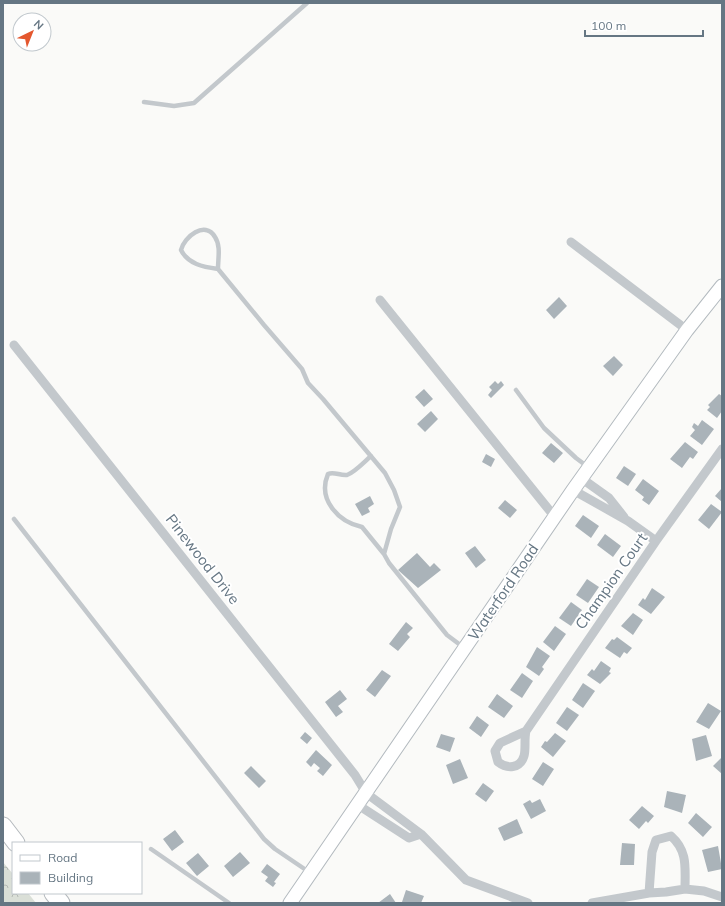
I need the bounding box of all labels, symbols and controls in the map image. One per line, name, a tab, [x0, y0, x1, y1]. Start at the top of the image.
north arrow	[12, 12, 52, 52]
scale bar	[585, 12, 703, 38]
text: N	[31, 17, 47, 33]
text: 100 m	[591, 18, 626, 33]
street label: Pinewood Drive	[162, 510, 244, 608]
street label: Champion Court	[571, 529, 651, 633]
street label: Waterford Road	[464, 540, 542, 644]
legend	[12, 842, 142, 894]
text: Road	[48, 850, 77, 865]
text: Building	[48, 870, 93, 885]

